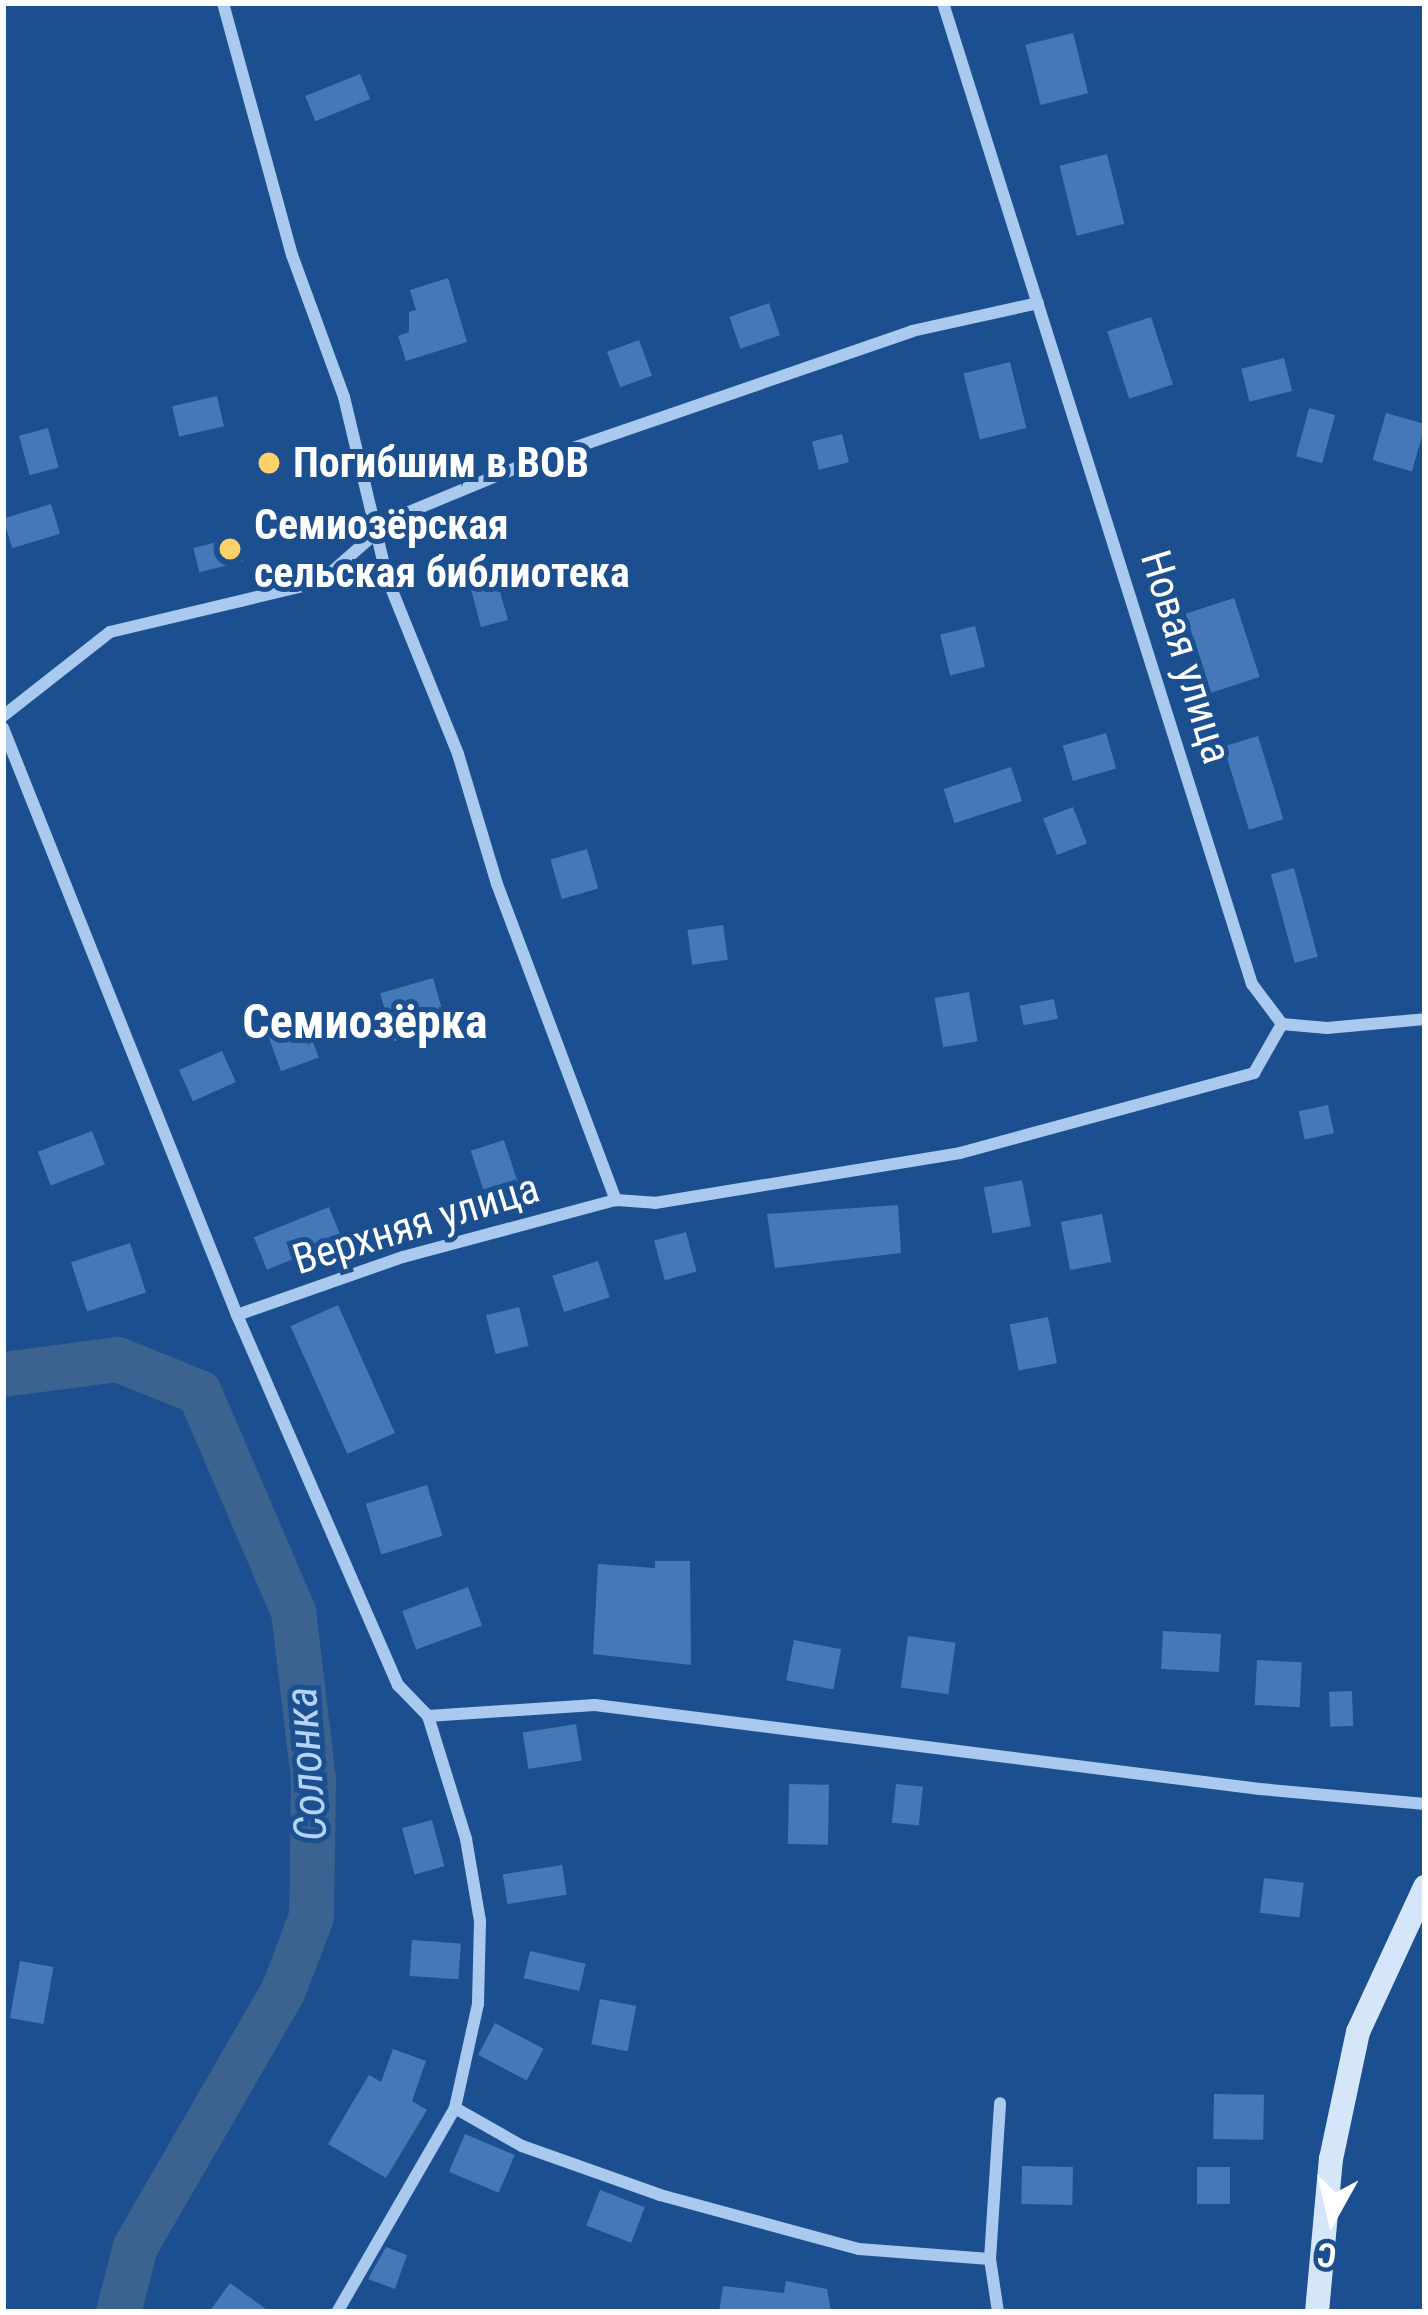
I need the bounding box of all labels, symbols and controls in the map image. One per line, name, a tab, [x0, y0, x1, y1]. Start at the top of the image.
place label: Погибшим в ВОВ	[293, 438, 589, 488]
marker: Погибшим в ВОВ	[256, 450, 282, 476]
place label: Семиозёрская сельская библиотека	[254, 500, 630, 598]
marker: Семиозёрская сельская библиотека	[217, 536, 243, 562]
street label: Новая улица	[1130, 544, 1242, 770]
district label: Семиозёрка	[242, 993, 488, 1051]
street label: Верхняя улица	[287, 1163, 545, 1285]
water label: Солонка	[274, 1685, 338, 1843]
north arrow	[1272, 2159, 1392, 2279]
text: С	[1315, 2235, 1339, 2276]

